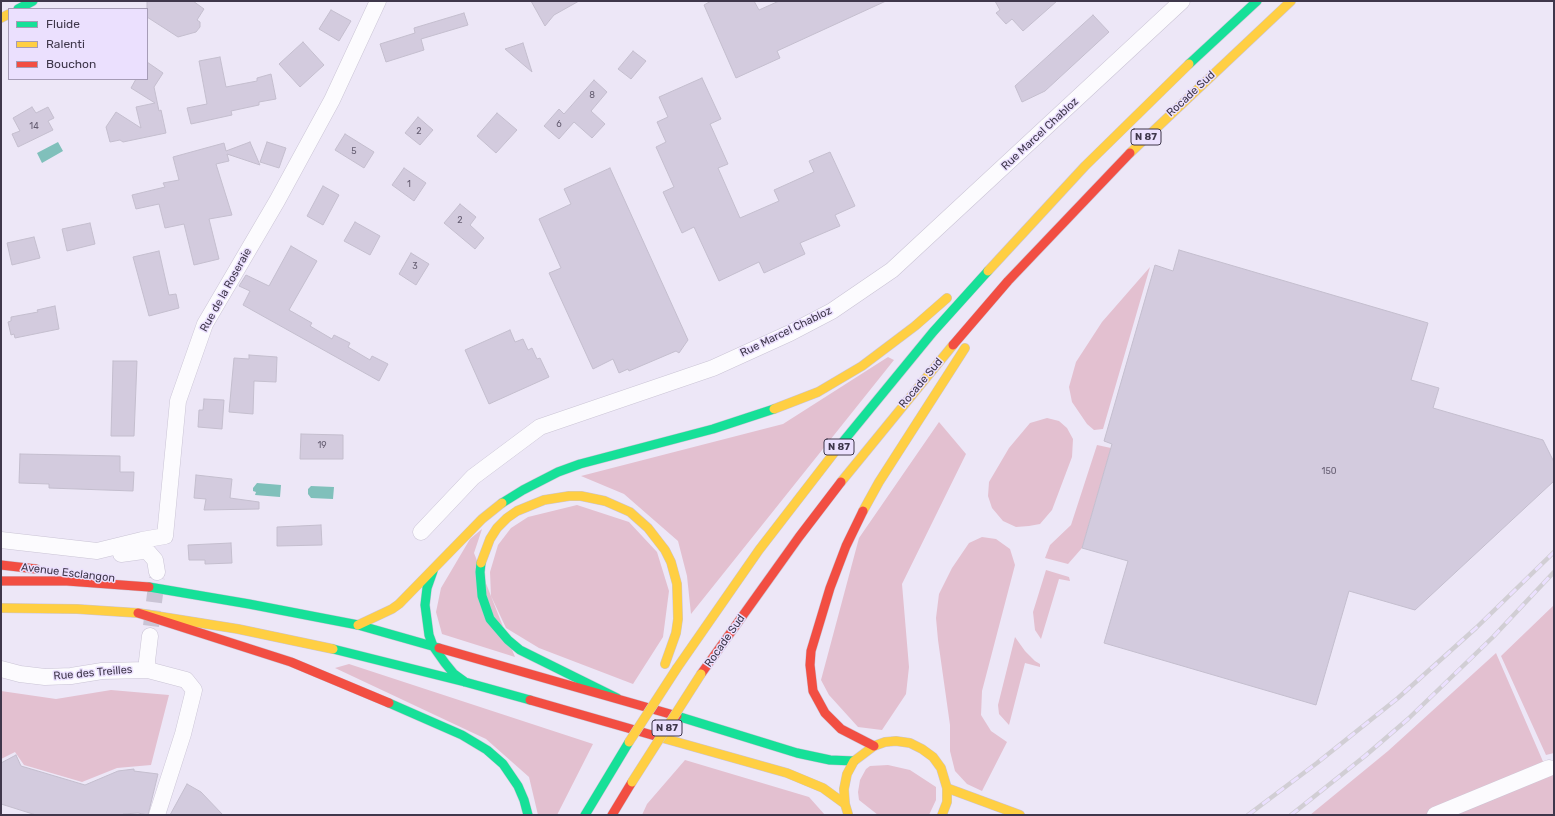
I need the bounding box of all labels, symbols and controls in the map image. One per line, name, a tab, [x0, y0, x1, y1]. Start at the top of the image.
legend	[8, 8, 148, 80]
text: Fluide	[46, 17, 80, 31]
text: Ralenti	[46, 37, 85, 51]
text: Bouchon	[46, 57, 96, 71]
street label: Rocade Sud	[1164, 68, 1218, 120]
house number: 8	[589, 90, 595, 100]
street label: Rue Marcel Chabloz	[999, 95, 1081, 173]
house number: 6	[556, 119, 562, 129]
house number: 14	[29, 121, 39, 131]
house number: 2	[416, 126, 422, 136]
road number: N 87	[1131, 129, 1161, 145]
house number: 5	[351, 146, 357, 156]
house number: 1	[407, 179, 411, 189]
house number: 2	[457, 215, 463, 225]
street label: Rue de la Roseraie	[198, 246, 254, 334]
house number: 3	[412, 261, 418, 271]
street label: Rue Marcel Chabloz	[738, 304, 834, 360]
street label: Rocade Sud	[896, 355, 946, 411]
road number: N 87	[824, 439, 854, 455]
house number: 19	[317, 440, 327, 450]
house number: 150	[1322, 466, 1336, 476]
street label: Avenue Esclangon	[20, 561, 116, 585]
street label: Rocade Sud	[702, 612, 748, 670]
street label: Rue des Treilles	[53, 663, 133, 683]
road number: N 87	[652, 720, 682, 736]

